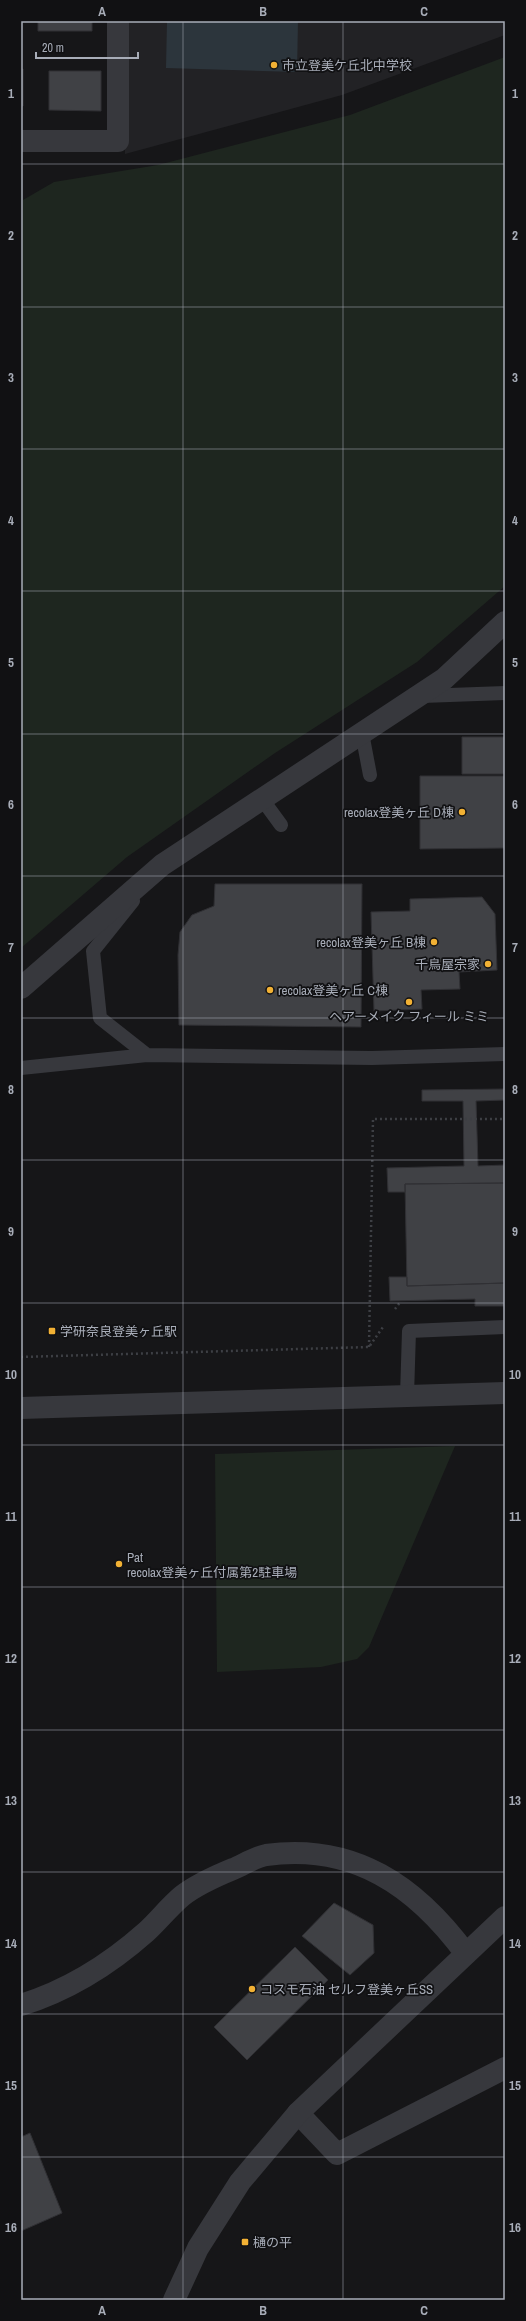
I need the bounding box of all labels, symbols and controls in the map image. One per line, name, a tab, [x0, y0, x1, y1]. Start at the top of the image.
text: A	[98, 3, 106, 20]
text: B	[259, 3, 267, 20]
text: C	[420, 3, 428, 20]
scale bar	[36, 34, 138, 60]
text: 20 m	[42, 40, 64, 56]
place label: 市立登美ケ丘北中学校	[282, 57, 412, 74]
marker: 市立登美ケ丘北中学校	[269, 60, 279, 70]
text: 1	[8, 85, 14, 102]
text: 1	[512, 85, 518, 102]
text: 2	[8, 227, 14, 244]
text: 2	[512, 227, 518, 244]
text: 3	[8, 369, 14, 386]
text: 3	[512, 369, 518, 386]
text: 4	[8, 512, 14, 529]
text: 4	[512, 512, 518, 529]
text: 5	[8, 654, 14, 671]
text: 5	[512, 654, 518, 671]
text: 6	[8, 796, 14, 813]
text: 6	[512, 796, 518, 813]
place label: recolax登美ヶ丘 D棟	[344, 804, 454, 821]
marker: recolax登美ヶ丘 D棟	[457, 807, 467, 817]
place label: recolax登美ヶ丘 B棟	[317, 934, 426, 951]
marker: recolax登美ヶ丘 B棟	[429, 937, 439, 947]
text: 7	[8, 939, 14, 956]
text: 7	[512, 939, 518, 956]
place label: 千鳥屋宗家	[415, 956, 480, 973]
marker: 千鳥屋宗家	[483, 959, 493, 969]
place label: recolax登美ヶ丘 C棟	[278, 982, 388, 999]
marker: recolax登美ヶ丘 C棟	[265, 985, 275, 995]
marker: ヘアーメイク フィール ミミ	[404, 997, 414, 1007]
place label: ヘアーメイク フィール ミミ	[329, 1008, 489, 1025]
text: 8	[8, 1081, 14, 1098]
text: 8	[512, 1081, 518, 1098]
text: 9	[8, 1223, 14, 1240]
text: 9	[512, 1223, 518, 1240]
place label: 学研奈良登美ヶ丘駅	[60, 1323, 177, 1340]
marker: 学研奈良登美ヶ丘駅	[47, 1326, 57, 1336]
text: 10	[5, 1366, 17, 1383]
text: 10	[509, 1366, 521, 1383]
text: 11	[5, 1508, 17, 1525]
text: 11	[509, 1508, 521, 1525]
place label: Pat recolax登美ヶ丘付属第2駐車場	[127, 1549, 297, 1581]
marker: Pat recolax登美ヶ丘付属第2駐車場	[114, 1559, 124, 1569]
text: 12	[5, 1650, 17, 1667]
text: 12	[509, 1650, 521, 1667]
text: 13	[5, 1792, 17, 1809]
text: 13	[509, 1792, 521, 1809]
text: 14	[5, 1935, 17, 1952]
text: 14	[509, 1935, 521, 1952]
place label: コスモ石油 セルフ登美ヶ丘SS	[260, 1981, 433, 1998]
marker: コスモ石油 セルフ登美ヶ丘SS	[247, 1984, 257, 1994]
text: 15	[5, 2077, 17, 2094]
text: 15	[509, 2077, 521, 2094]
text: 16	[5, 2219, 17, 2236]
text: 16	[509, 2219, 521, 2236]
place label: 樋の平	[253, 2234, 292, 2251]
marker: 樋の平	[240, 2237, 250, 2247]
text: A	[98, 2302, 106, 2319]
text: B	[259, 2302, 267, 2319]
text: C	[420, 2302, 428, 2319]

